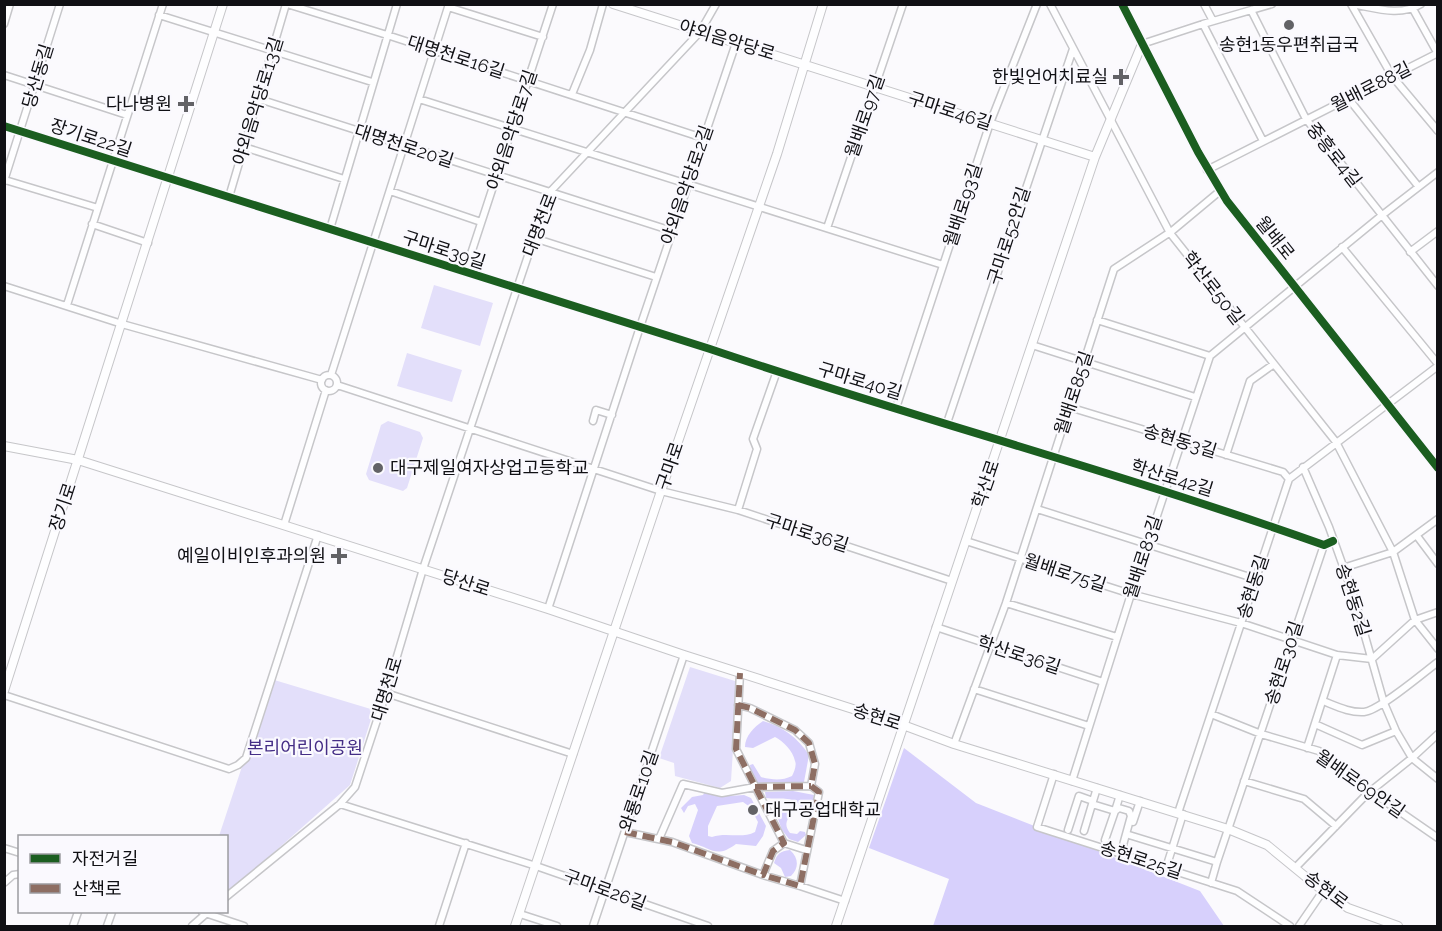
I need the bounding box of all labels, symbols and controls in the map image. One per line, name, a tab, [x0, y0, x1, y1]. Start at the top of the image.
street label: 야외음악당로	[677, 15, 778, 64]
marker: 송현1동우편취급국	[1282, 18, 1296, 32]
street label: 대명천로16길	[405, 31, 508, 82]
street label: 야외음악당로13길	[228, 34, 287, 168]
place label: 송현1동우편취급국	[1219, 34, 1359, 55]
street label: 당산동길	[18, 41, 57, 111]
street label: 월배로88길	[1327, 57, 1415, 116]
place label: 한빛언어치료실	[992, 66, 1108, 87]
street label: 야외음악당로7길	[482, 67, 541, 193]
marker: 한빛언어치료실	[1112, 68, 1130, 86]
street label: 월배로97길	[841, 72, 889, 160]
street label: 구마로46길	[906, 87, 995, 134]
place label: 다나병원	[106, 93, 172, 114]
marker: 다나병원	[177, 95, 195, 113]
street label: 장기로22길	[47, 114, 135, 161]
street label: 중흥로4길	[1303, 118, 1366, 191]
street label: 대명천로20길	[352, 120, 456, 171]
street label: 야외음악당로2길	[656, 122, 717, 247]
street label: 월배로93길	[939, 161, 986, 249]
street label: 구마로52안길	[983, 184, 1034, 288]
street label: 대명천로	[518, 190, 561, 260]
street label: 월배로	[1252, 212, 1299, 264]
street label: 구마로39길	[400, 226, 488, 273]
street label: 학산로50길	[1178, 247, 1248, 328]
street label: 월배로85길	[1050, 348, 1097, 437]
street label: 구마로40길	[815, 358, 905, 403]
street label: 송현동3길	[1141, 419, 1219, 462]
street label: 구마로	[652, 439, 688, 493]
street label: 학산로42길	[1128, 455, 1216, 500]
place label: 대구제일여자상업고등학교	[390, 457, 589, 478]
street label: 학산로	[968, 457, 1004, 511]
marker: 대구제일여자상업고등학교	[371, 461, 385, 475]
street label: 장기로	[45, 480, 80, 534]
street label: 구마로36길	[763, 509, 852, 556]
street label: 월배로83길	[1119, 512, 1166, 601]
place label: 예일이비인후과의원	[177, 545, 326, 566]
marker: 예일이비인후과의원	[330, 547, 348, 565]
street label: 월배로75길	[1021, 549, 1109, 596]
street label: 송현동길	[1232, 552, 1273, 622]
street label: 송현동2길	[1332, 561, 1375, 639]
street label: 당산로	[439, 565, 493, 600]
street label: 송현로30길	[1260, 618, 1307, 707]
street label: 학산로36길	[975, 631, 1064, 678]
street label: 대명천로	[367, 654, 406, 724]
street label: 송현로	[850, 699, 904, 734]
park label: 본리어린이공원	[247, 737, 363, 758]
street label: 월배로69안길	[1312, 745, 1409, 822]
street label: 와룡로10길	[615, 747, 662, 834]
place label: 대구공업대학교	[765, 799, 881, 820]
marker: 대구공업대학교	[746, 803, 760, 817]
legend	[18, 835, 228, 913]
street label: 송현로25길	[1097, 836, 1185, 883]
text: 자전거길	[72, 848, 138, 869]
street label: 구마로26길	[561, 865, 649, 914]
street label: 송현로	[1300, 866, 1352, 913]
text: 산책로	[72, 878, 122, 899]

